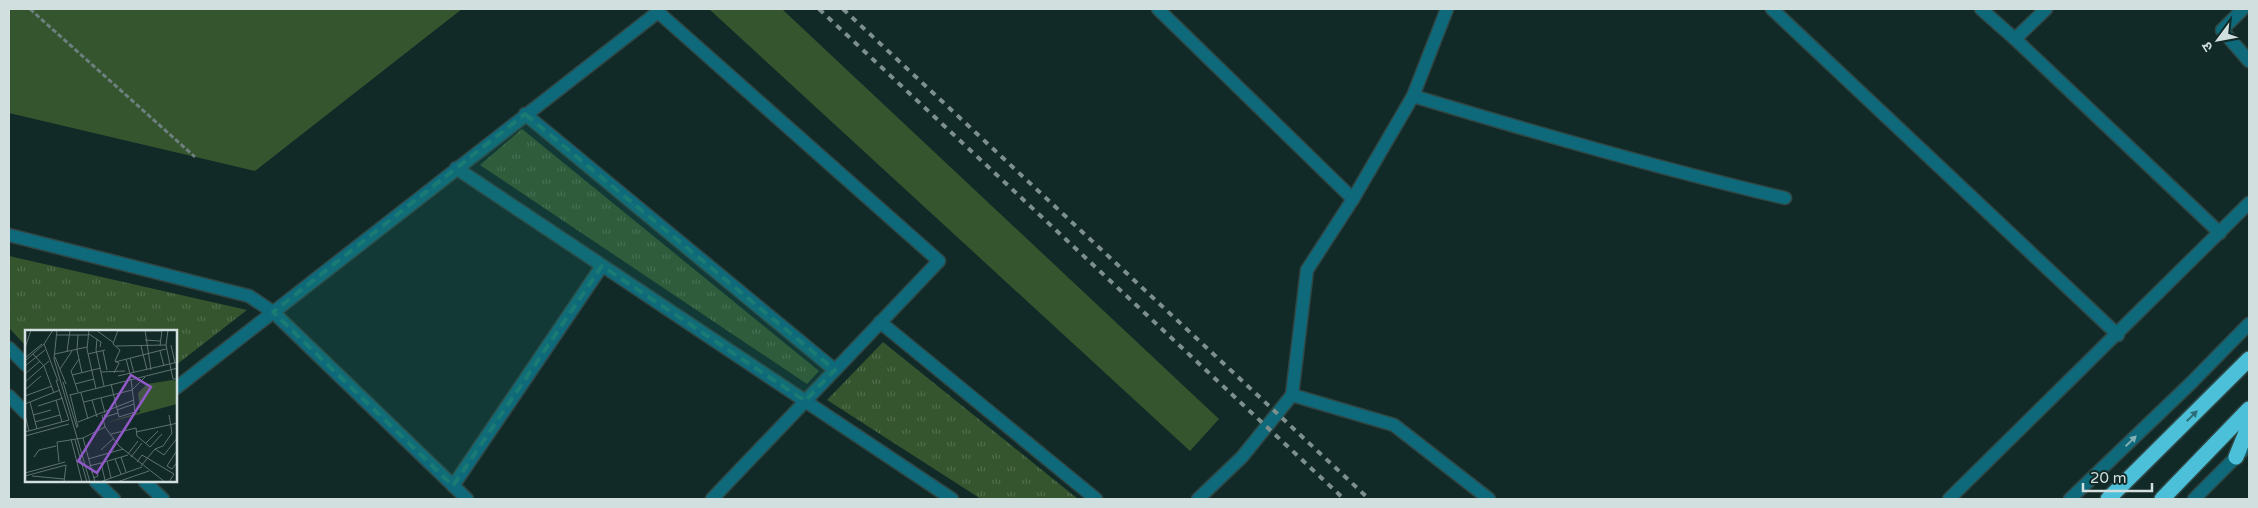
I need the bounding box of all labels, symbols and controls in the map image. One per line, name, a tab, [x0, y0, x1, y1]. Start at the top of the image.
north arrow	[2193, 15, 2243, 65]
text: उ	[2198, 38, 2217, 55]
inset map	[25, 330, 178, 483]
one-way arrow	[2186, 410, 2198, 422]
one-way arrow	[2124, 435, 2136, 447]
scale bar	[2083, 460, 2152, 492]
text: 20 m	[2090, 469, 2127, 487]

